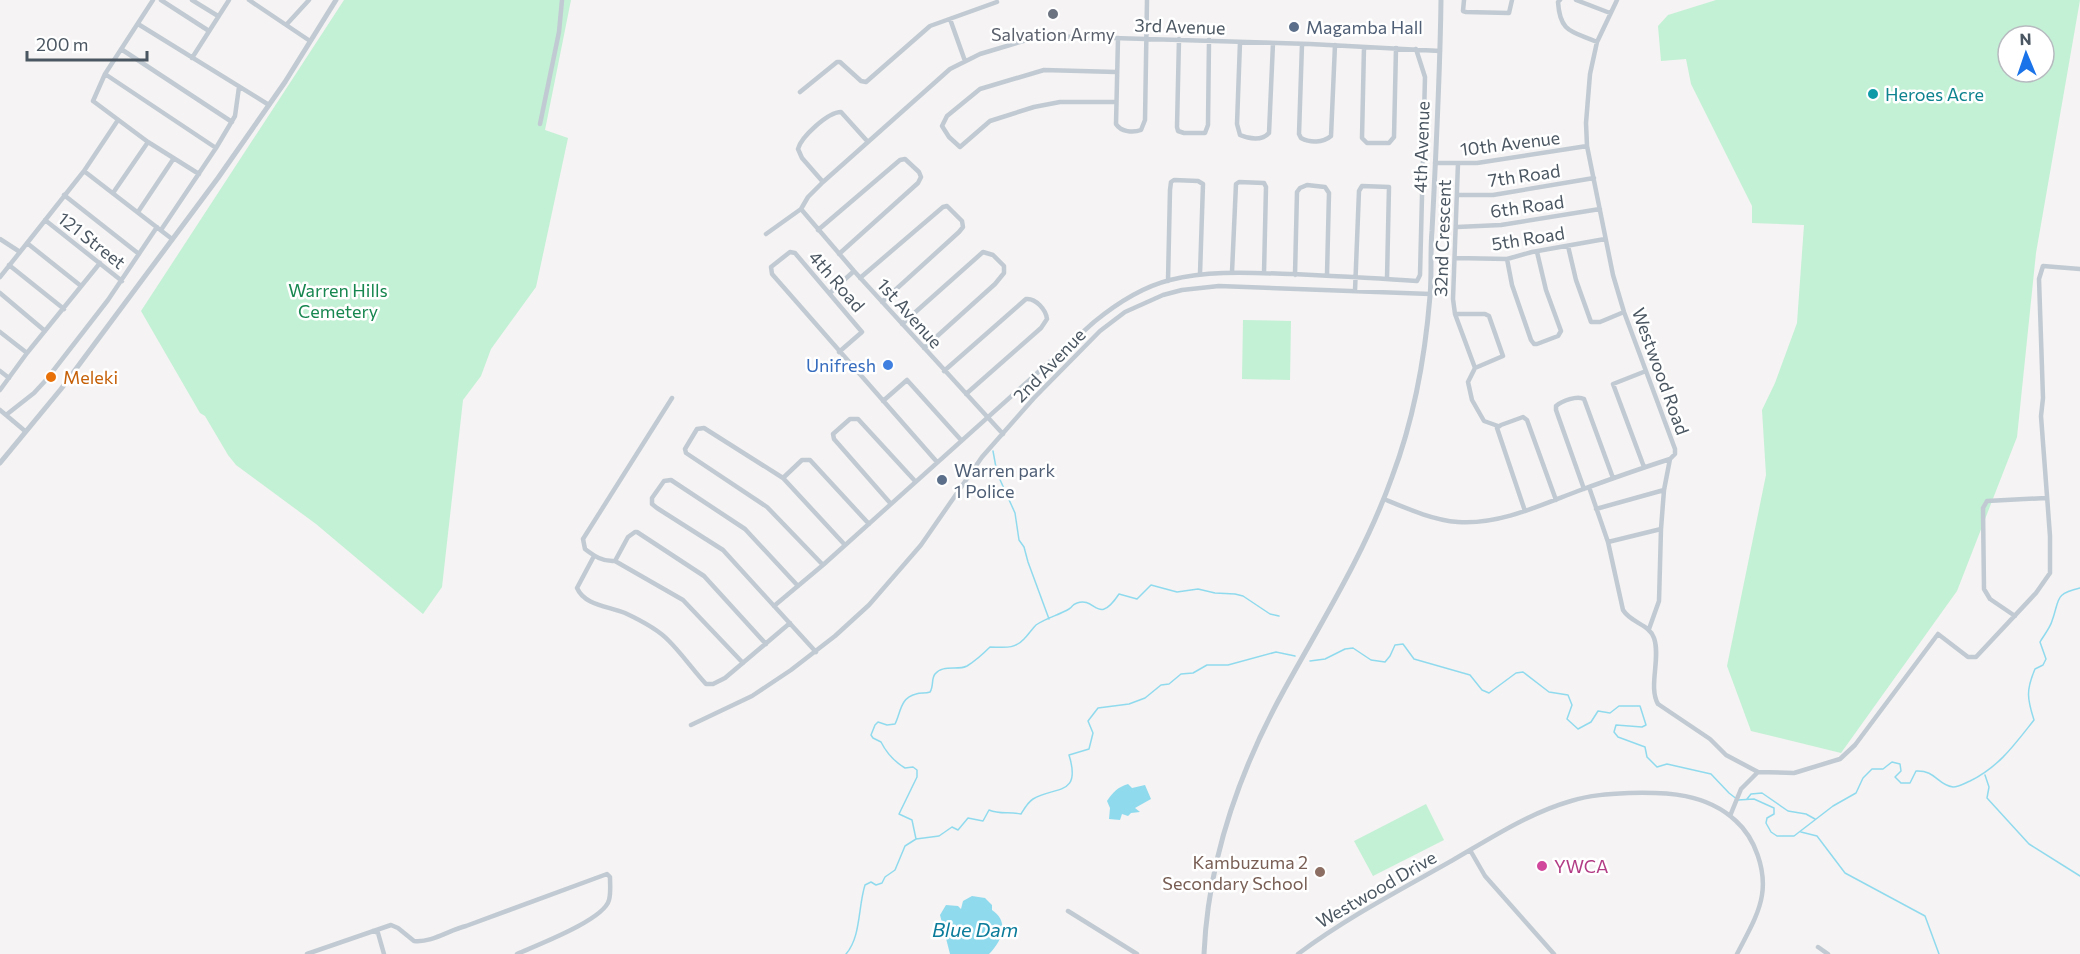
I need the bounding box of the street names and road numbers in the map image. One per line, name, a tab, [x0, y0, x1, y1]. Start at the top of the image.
street label: 3rd Avenue	[1134, 13, 1226, 39]
street label: 4th Avenue	[1408, 101, 1434, 193]
street label: 10th Avenue	[1459, 126, 1561, 160]
street label: 7th Road	[1486, 159, 1562, 191]
street label: 32nd Crescent	[1429, 179, 1455, 297]
street label: 6th Road	[1489, 190, 1565, 222]
street label: 121 Street	[54, 207, 130, 273]
street label: 5th Road	[1490, 221, 1566, 255]
street label: 4th Road	[804, 246, 870, 316]
street label: 1st Avenue	[873, 273, 947, 353]
street label: Westwood Road	[1628, 304, 1694, 438]
street label: 2nd Avenue	[1008, 323, 1090, 407]
street label: Westwood Drive	[1312, 846, 1440, 932]

